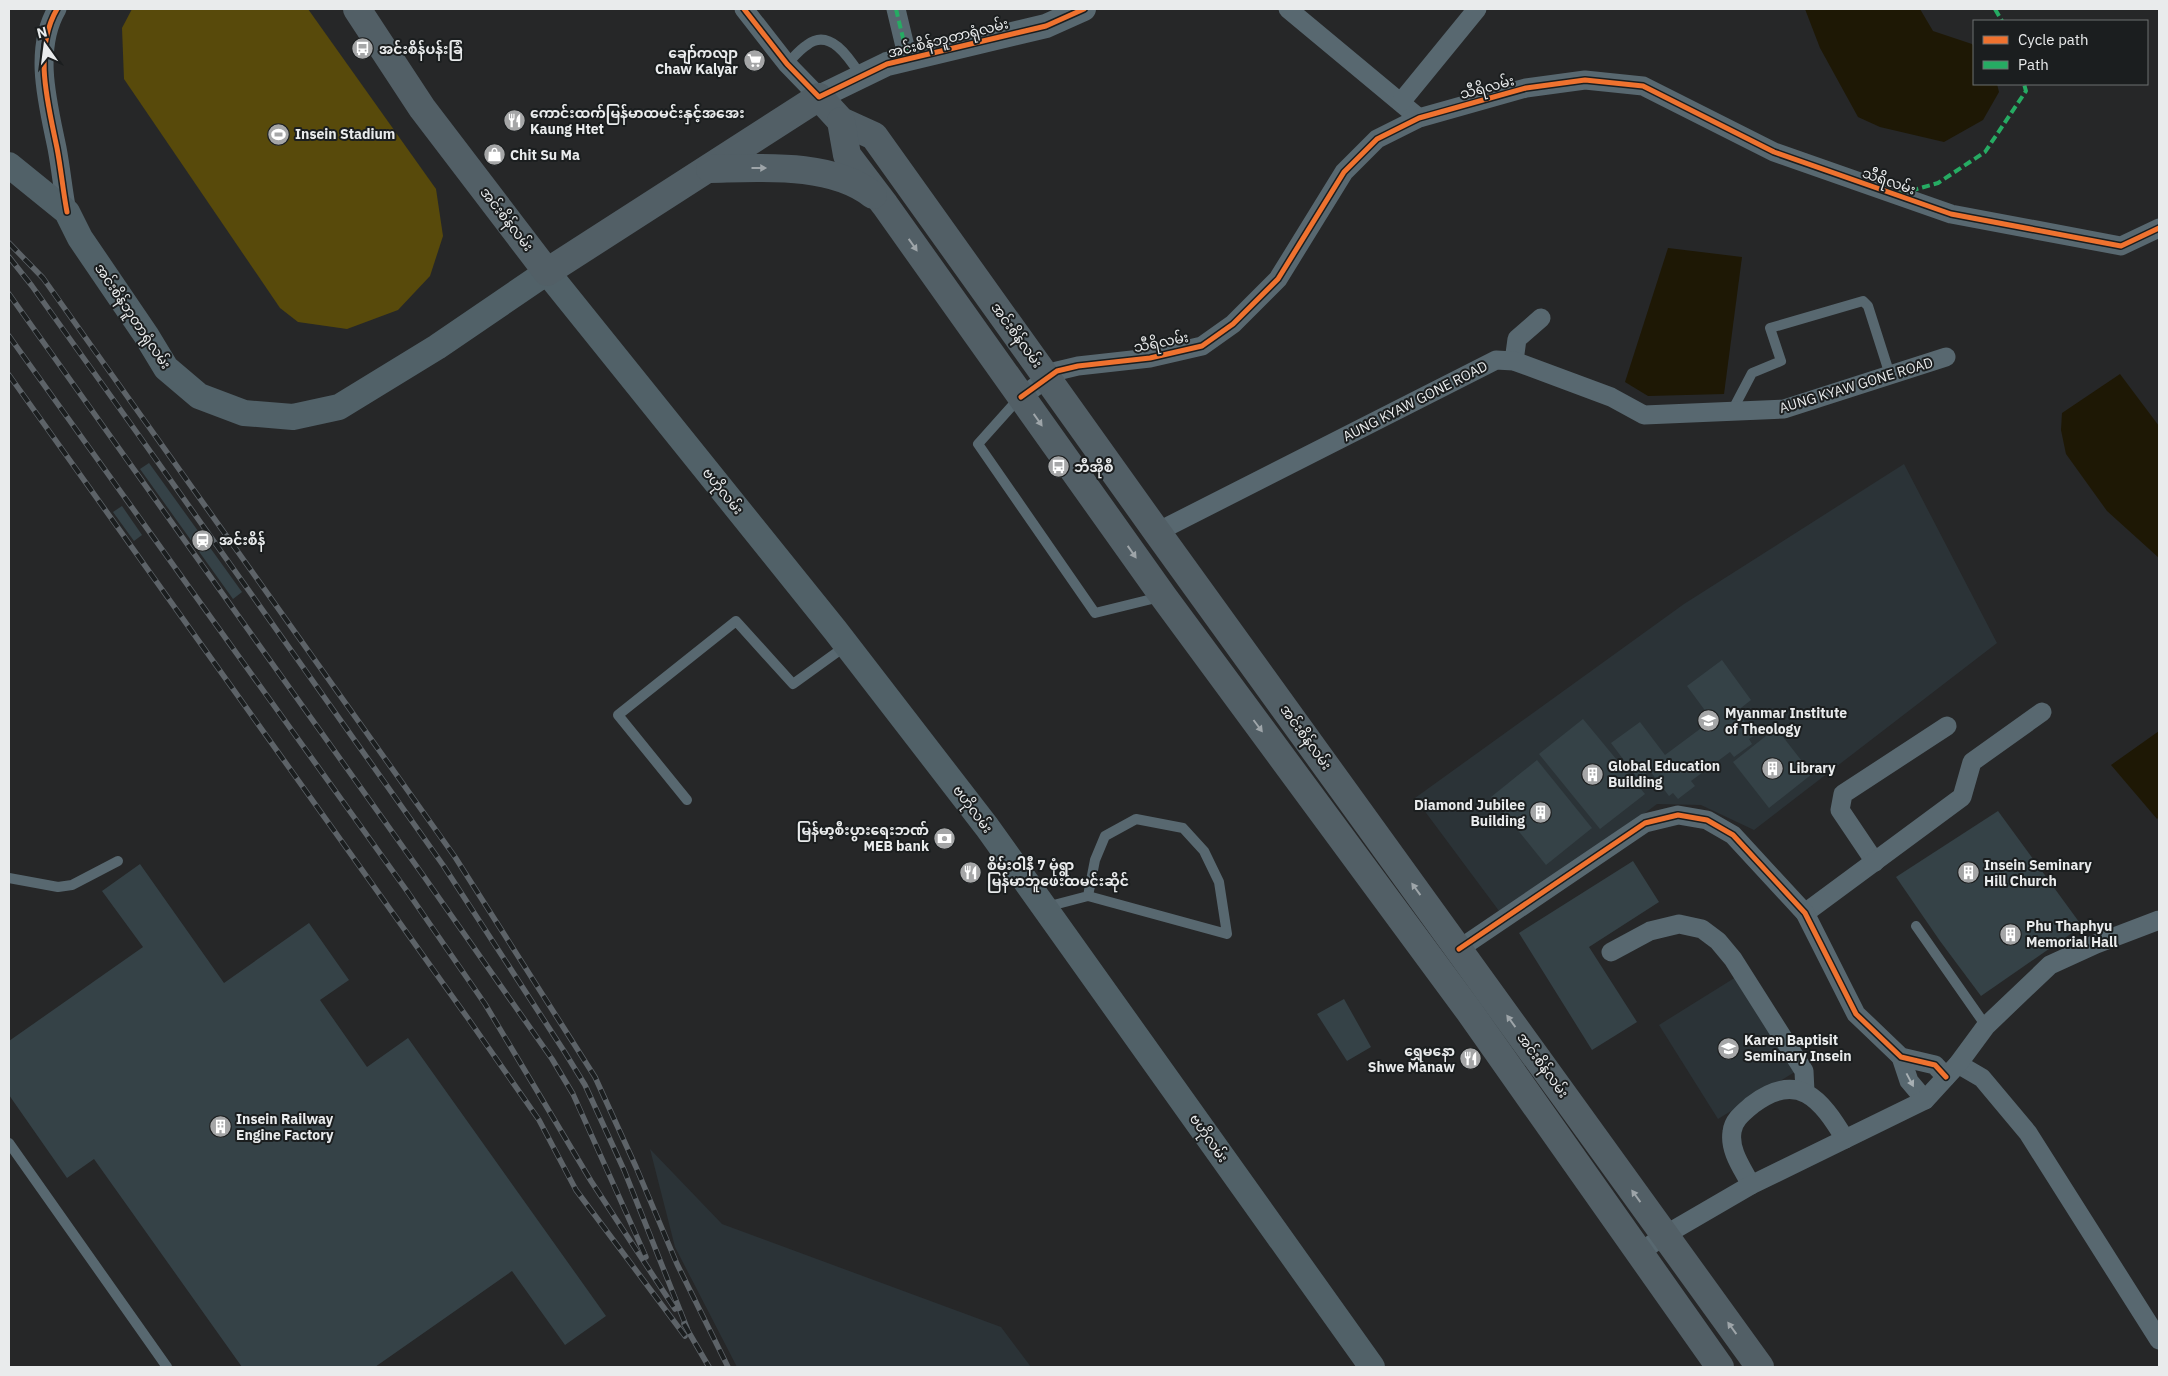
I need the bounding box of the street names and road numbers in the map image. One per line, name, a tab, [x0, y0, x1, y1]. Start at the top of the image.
street label: အင်းစိန်ဘူတာရုံလမ်း	[886, 13, 1011, 65]
street label: သီရိလမ်း	[1458, 70, 1517, 106]
street label: သီရိလမ်း	[1859, 163, 1918, 201]
street label: အင်းစိန်လမ်း	[474, 183, 538, 256]
street label: အင်းစိန်ဘူတာရုံလမ်း	[88, 259, 176, 374]
street label: အင်းစိန်လမ်း	[985, 298, 1048, 373]
street label: သီရိလမ်း	[1132, 327, 1191, 359]
street label: AUNG KYAW GONE ROAD	[1777, 353, 1935, 417]
street label: AUNG KYAW GONE ROAD	[1340, 357, 1490, 445]
street label: ဗဟိုလမ်း	[696, 463, 748, 520]
street label: အင်းစိန်လမ်း	[1274, 700, 1337, 775]
street label: ဗဟိုလမ်း	[947, 781, 998, 838]
street label: အင်းစိန်လမ်း	[1511, 1028, 1574, 1103]
street label: ဗဟိုလမ်း	[1183, 1110, 1233, 1168]

